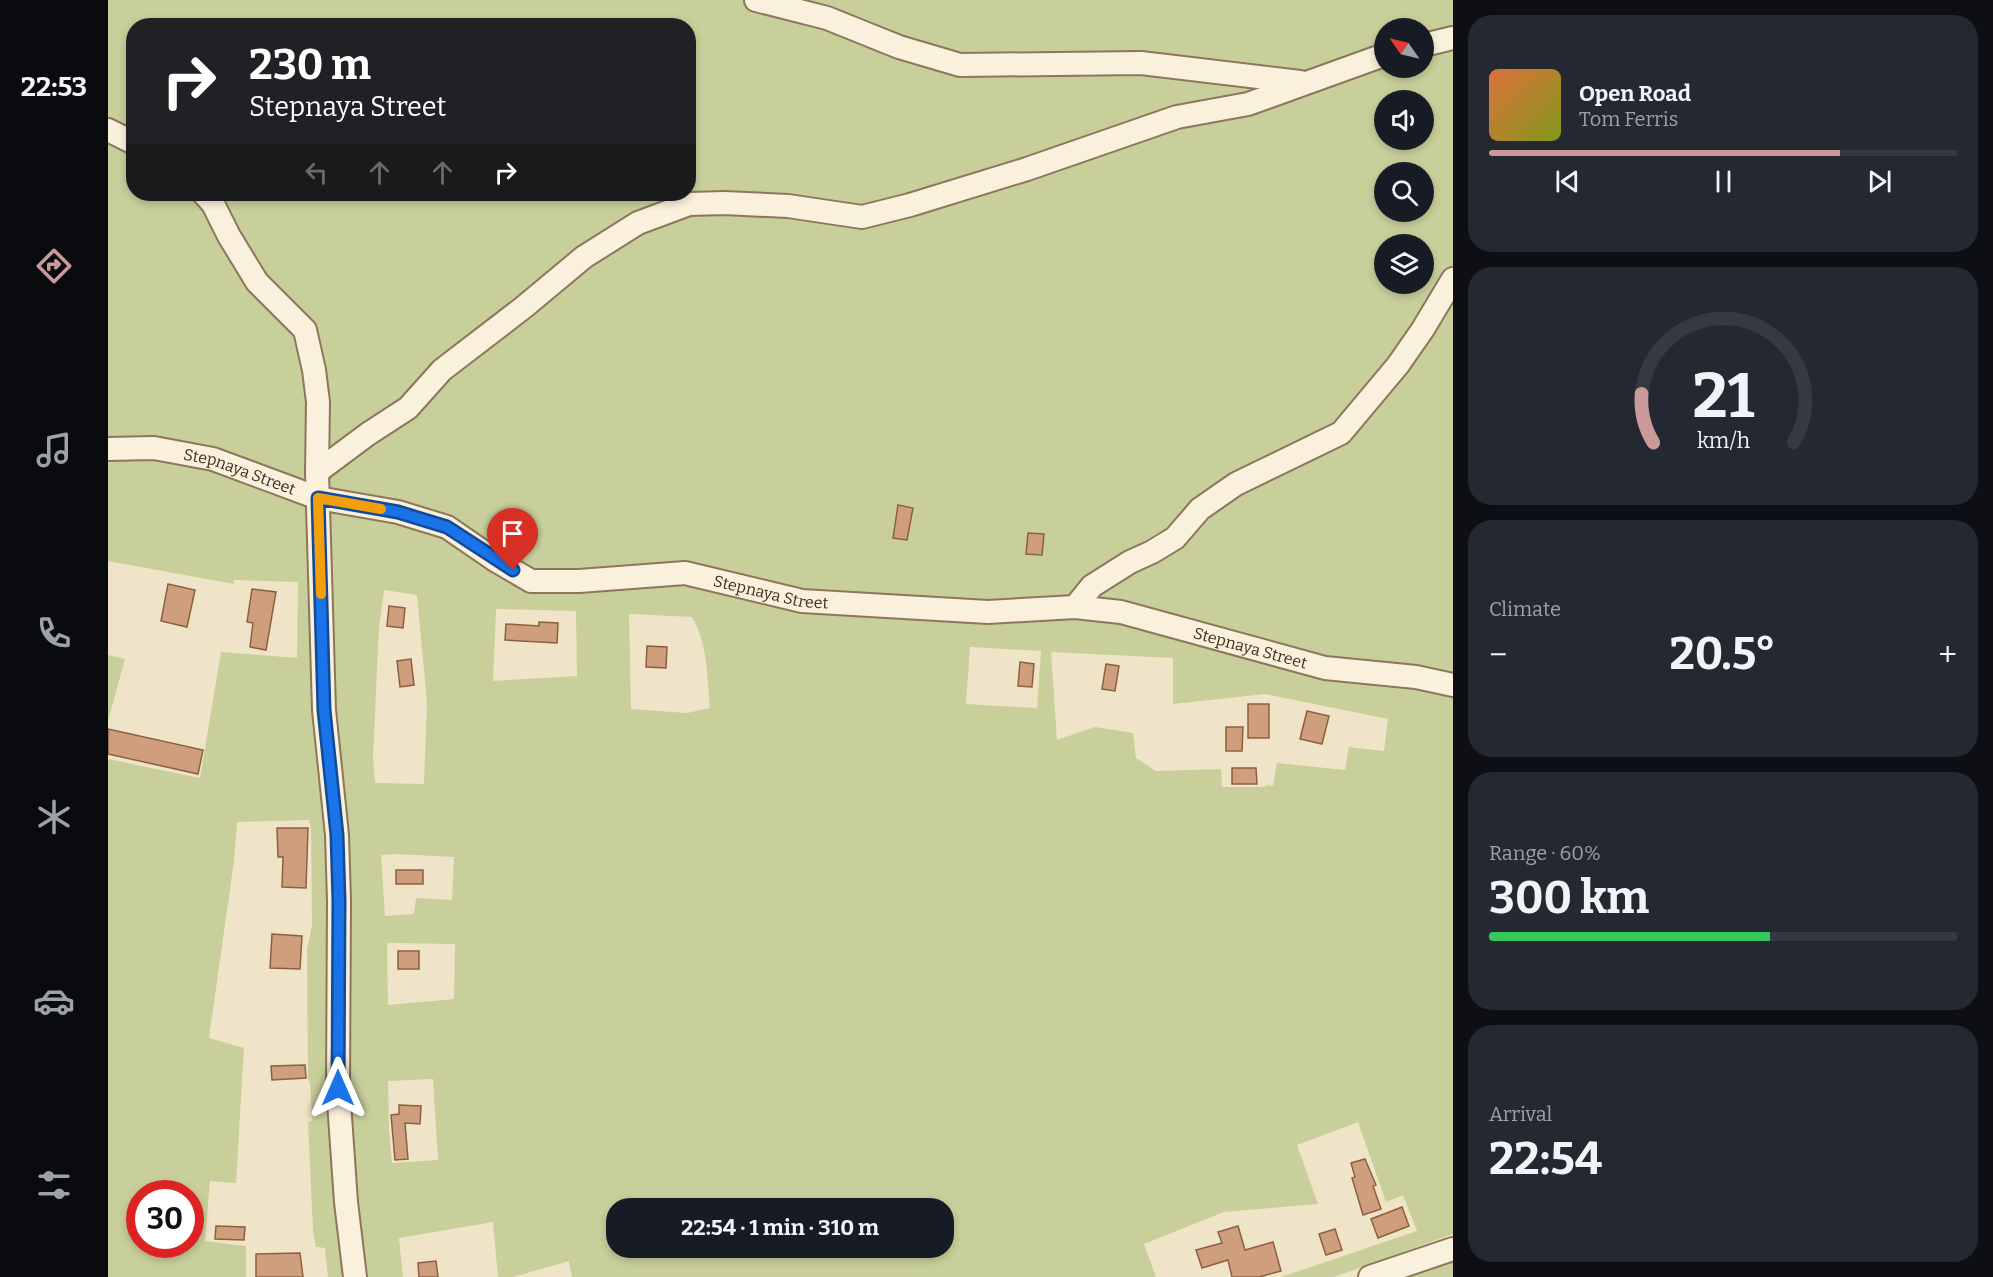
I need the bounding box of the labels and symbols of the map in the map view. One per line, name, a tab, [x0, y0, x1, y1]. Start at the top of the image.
north arrow	[1374, 18, 1434, 78]
street label: Stepnaya Street	[182, 444, 299, 498]
pin	[487, 508, 538, 570]
street label: Stepnaya Street	[712, 571, 829, 612]
street label: Stepnaya Street	[1191, 623, 1310, 672]
position arrow	[306, 1056, 370, 1120]
speed limit sign: 30	[126, 1180, 204, 1258]

